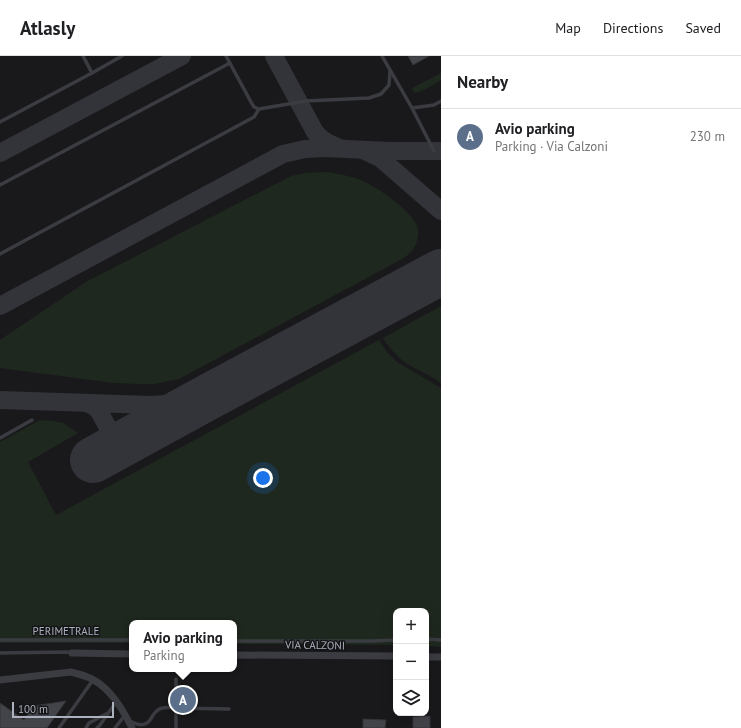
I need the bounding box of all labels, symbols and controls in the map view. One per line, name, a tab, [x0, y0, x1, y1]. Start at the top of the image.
text: Atlasly	[20, 16, 75, 40]
text: Map	[555, 19, 581, 37]
text: Directions	[603, 19, 663, 37]
text: Saved	[685, 19, 721, 37]
text: Nearby	[457, 71, 508, 93]
text: Avio parking	[495, 119, 575, 138]
text: A	[466, 128, 474, 145]
text: 230 m	[690, 128, 725, 145]
text: Parking · Via Calzoni	[495, 138, 608, 155]
your location	[253, 468, 273, 488]
map controls	[393, 608, 429, 716]
button: +	[393, 608, 429, 644]
popup	[129, 620, 237, 672]
street label: PERIMETRALE	[33, 624, 99, 638]
text: Avio parking	[143, 628, 223, 647]
street label: VIA CALZONI	[284, 637, 345, 653]
button: −	[393, 644, 429, 680]
text: Parking	[143, 647, 185, 664]
button: layers	[393, 680, 429, 716]
pin: A	[170, 685, 196, 715]
scale bar	[12, 700, 114, 719]
text: 100 m	[18, 702, 48, 716]

